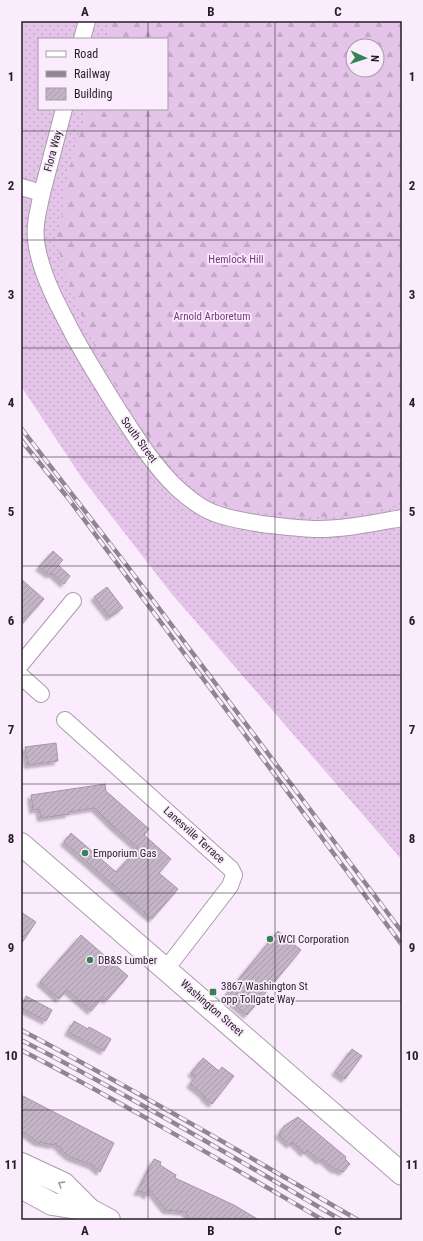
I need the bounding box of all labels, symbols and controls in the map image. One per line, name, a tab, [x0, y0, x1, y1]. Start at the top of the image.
text: A	[81, 4, 89, 19]
text: B	[207, 4, 215, 19]
text: C	[334, 4, 342, 19]
legend	[38, 38, 168, 110]
north arrow	[345, 38, 385, 78]
text: Road	[74, 47, 98, 61]
text: N	[368, 55, 381, 62]
text: Railway	[74, 67, 110, 81]
text: 1	[8, 69, 14, 84]
text: 1	[409, 69, 415, 84]
text: Building	[74, 87, 112, 101]
street label: Flora Way	[41, 129, 65, 173]
text: 2	[8, 178, 15, 193]
text: 2	[409, 178, 416, 193]
park label: Hemlock Hill	[208, 253, 264, 266]
text: 3	[8, 287, 14, 302]
text: 3	[409, 287, 415, 302]
park label: Arnold Arboretum	[174, 310, 250, 323]
text: 4	[8, 395, 15, 410]
text: 4	[409, 395, 416, 410]
street label: South Street	[118, 415, 160, 465]
text: 5	[8, 504, 15, 519]
text: 5	[409, 504, 416, 519]
text: 6	[8, 613, 15, 628]
text: 6	[409, 613, 416, 628]
text: 7	[8, 722, 15, 737]
text: 7	[409, 722, 416, 737]
street label: Lanesville Terrace	[161, 804, 227, 866]
text: 8	[8, 831, 14, 846]
text: 8	[409, 831, 415, 846]
place label: Emporium Gas	[93, 847, 156, 860]
marker: Emporium Gas	[80, 848, 90, 858]
place label: WCI Corporation	[278, 933, 349, 946]
marker: WCI Corporation	[265, 934, 275, 944]
text: 9	[8, 940, 14, 955]
text: 9	[409, 940, 415, 955]
place label: DB&S Lumber	[98, 954, 158, 967]
marker: DB&S Lumber	[85, 955, 95, 965]
street label: Washington Street	[178, 977, 246, 1039]
place label: 3867 Washington St opp Tollgate Way	[221, 980, 308, 1006]
marker: 3867 Washington St opp Tollgate Way	[208, 987, 218, 997]
text: 10	[4, 1048, 18, 1063]
text: 10	[405, 1048, 419, 1063]
text: 11	[4, 1157, 18, 1172]
text: 11	[405, 1157, 419, 1172]
one-way arrow	[59, 1181, 66, 1188]
text: A	[81, 1223, 89, 1238]
text: B	[207, 1223, 215, 1238]
text: C	[334, 1223, 342, 1238]

